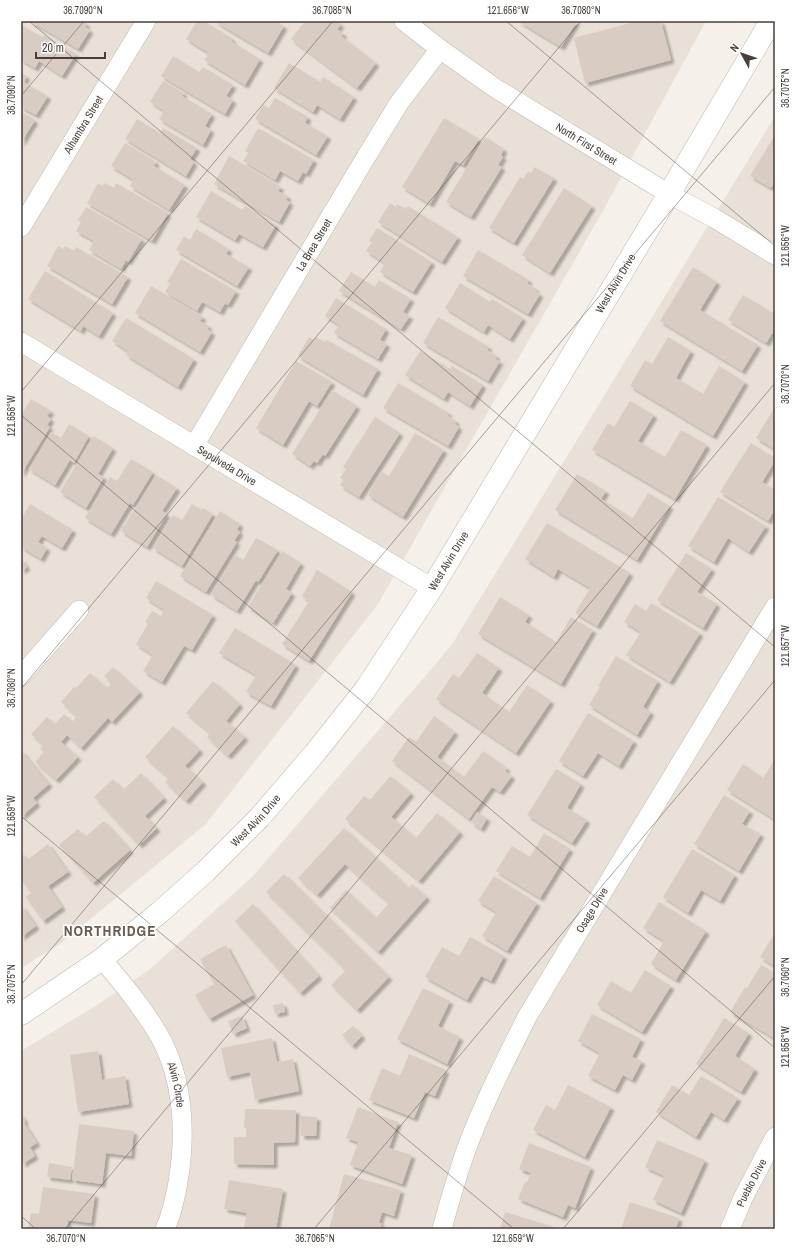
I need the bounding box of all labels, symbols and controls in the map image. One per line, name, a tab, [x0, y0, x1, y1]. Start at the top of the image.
text: 36.7090°N	[63, 4, 103, 17]
text: 36.7085°N	[312, 4, 352, 17]
text: 121.656°W	[487, 4, 529, 17]
text: 36.7080°N	[561, 4, 601, 17]
scale bar	[36, 34, 105, 60]
north arrow	[722, 34, 762, 74]
text: 20 m	[42, 40, 64, 56]
text: N	[727, 41, 742, 55]
text: 36.7075°N	[779, 68, 792, 108]
text: 36.7090°N	[5, 75, 18, 115]
street label: Alhambra Street	[60, 92, 106, 157]
street label: North First Street	[553, 120, 620, 168]
street label: La Brea Street	[293, 216, 335, 274]
text: 121.656°W	[779, 225, 792, 267]
street label: West Alvin Drive	[592, 251, 638, 315]
text: 36.7070°N	[779, 364, 792, 404]
text: 121.658°W	[5, 395, 18, 437]
street label: Sepulveda Drive	[195, 442, 259, 488]
street label: West Alvin Drive	[425, 529, 471, 593]
text: 121.657°W	[779, 625, 792, 667]
text: 36.7080°N	[5, 668, 18, 708]
street label: West Alvin Drive	[228, 791, 283, 849]
text: 121.659°W	[5, 795, 18, 837]
street label: Osage Drive	[573, 885, 611, 935]
district label: NORTHRIDGE	[64, 920, 156, 941]
text: 36.7060°N	[779, 957, 792, 997]
text: 36.7075°N	[5, 964, 18, 1004]
text: 121.658°W	[779, 1026, 792, 1068]
street label: Alvin Circle	[164, 1059, 188, 1108]
street label: Pueblo Drive	[733, 1156, 769, 1209]
text: 36.7070°N	[46, 1232, 86, 1245]
text: 36.7065°N	[295, 1232, 335, 1245]
text: 121.659°W	[492, 1232, 534, 1245]

